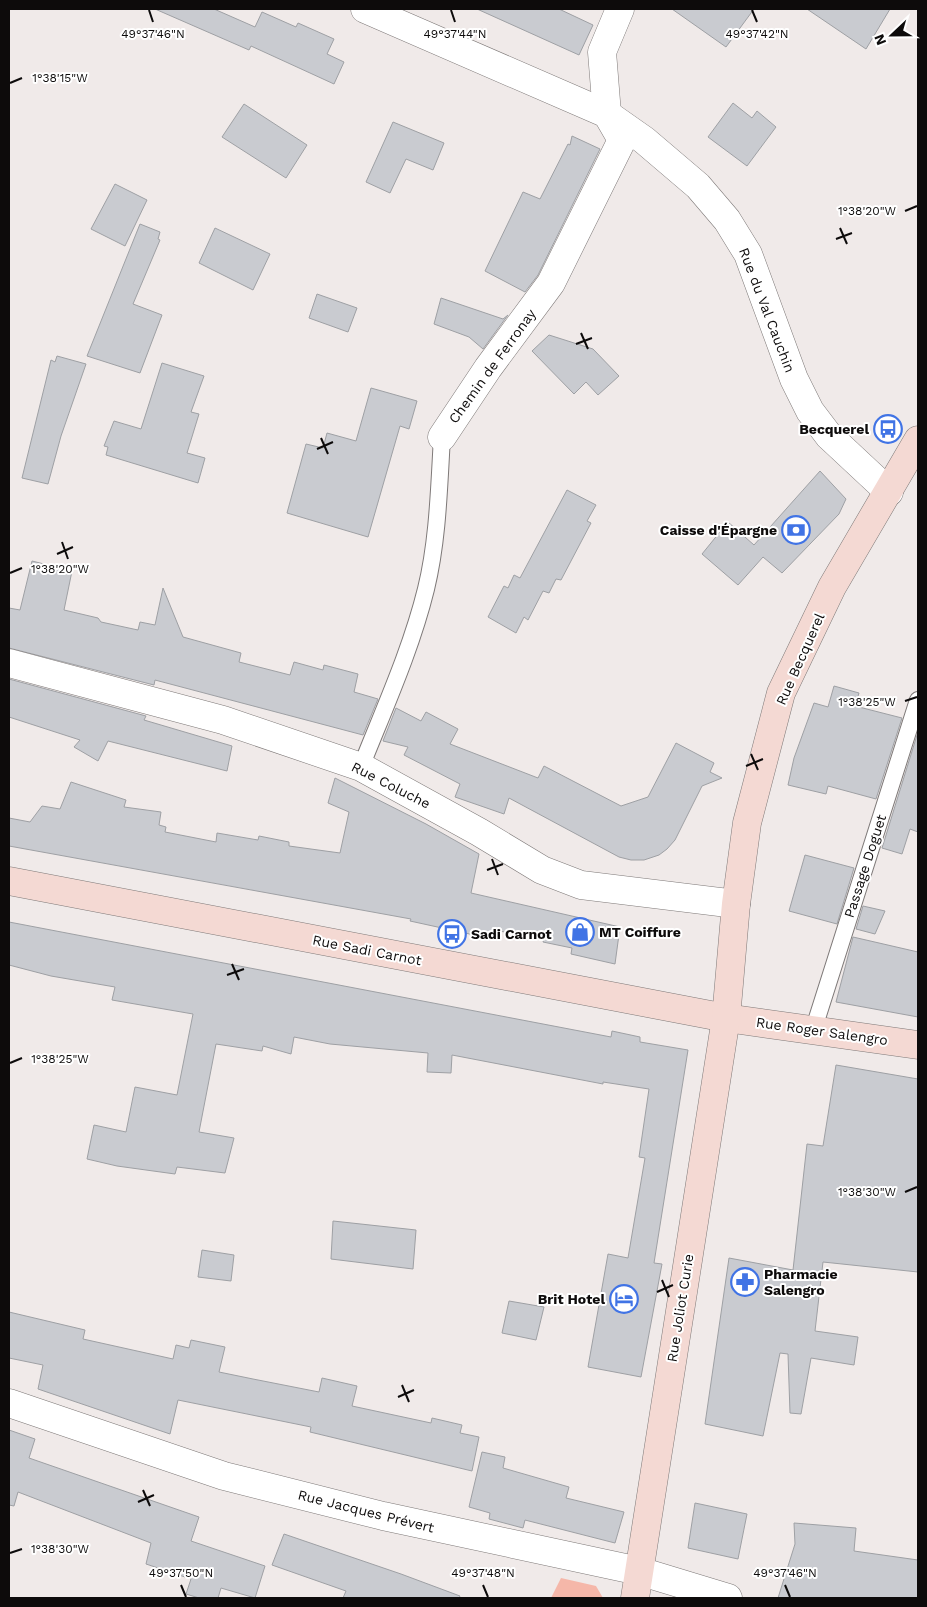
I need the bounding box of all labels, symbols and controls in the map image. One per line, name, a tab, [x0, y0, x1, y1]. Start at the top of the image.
north arrow	[867, 10, 917, 60]
text: 49°37'46"N	[121, 27, 185, 41]
text: 49°37'44"N	[424, 27, 486, 41]
text: 49°37'42"N	[725, 27, 789, 41]
text: N	[871, 32, 889, 48]
text: 1°38'15"W	[32, 71, 88, 85]
text: 1°38'20"W	[838, 204, 897, 218]
street label: Rue du Val Cauchin	[736, 245, 798, 375]
street label: Chemin de Ferronay	[445, 305, 539, 426]
bus stop icon: Becquerel	[873, 414, 903, 444]
place label: Becquerel	[799, 421, 869, 437]
bank icon: Caisse d'Épargne	[781, 515, 811, 545]
place label: Caisse d'Épargne	[660, 522, 777, 538]
text: 1°38'20"W	[31, 562, 90, 576]
street label: Rue Becquerel	[773, 610, 828, 708]
text: 1°38'25"W	[838, 695, 896, 709]
street label: Rue Coluche	[349, 758, 433, 812]
street label: Passage Doguet	[841, 812, 889, 920]
shop icon: MT Coiffure	[565, 917, 595, 947]
bus stop icon: Sadi Carnot	[437, 919, 467, 949]
place label: MT Coiffure	[599, 924, 681, 940]
place label: Sadi Carnot	[471, 926, 552, 942]
street label: Rue Sadi Carnot	[311, 932, 423, 968]
street label: Rue Roger Salengro	[755, 1014, 889, 1048]
text: 1°38'25"W	[31, 1052, 89, 1066]
text: 1°38'30"W	[838, 1185, 897, 1199]
street label: Rue Joliot Curie	[664, 1253, 696, 1363]
place label: Pharmacie Salengro	[764, 1266, 838, 1298]
pharmacy icon: Pharmacie Salengro	[730, 1267, 760, 1297]
hotel icon: Brit Hotel	[609, 1284, 639, 1314]
place label: Brit Hotel	[538, 1291, 605, 1307]
street label: Rue Jacques Prévert	[296, 1486, 436, 1536]
text: 1°38'30"W	[31, 1542, 90, 1556]
text: 49°37'50"N	[149, 1566, 213, 1580]
text: 49°37'48"N	[451, 1566, 515, 1580]
text: 49°37'46"N	[753, 1566, 817, 1580]

